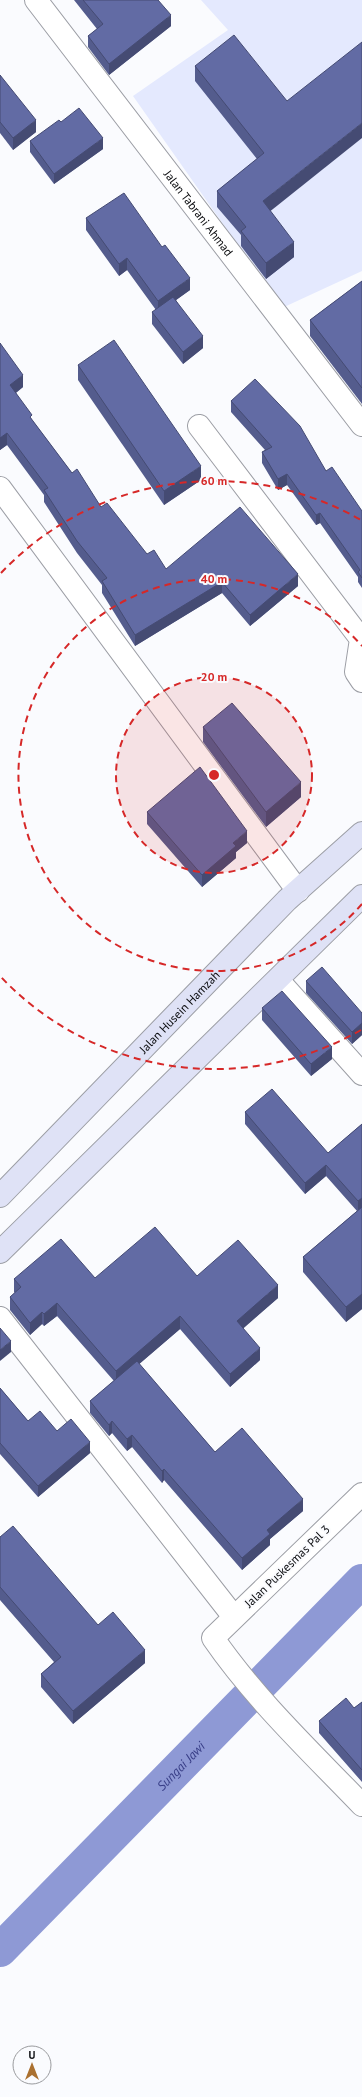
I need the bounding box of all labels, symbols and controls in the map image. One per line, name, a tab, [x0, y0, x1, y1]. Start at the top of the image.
street label: Jalan Tabrani Ahmad	[161, 166, 237, 259]
text: 60 m	[201, 473, 227, 488]
text: 40 m	[201, 571, 227, 586]
text: 20 m	[201, 669, 227, 684]
centre of rings	[207, 768, 221, 782]
street label: Jalan Husein Hamzah	[135, 967, 222, 1057]
street label: Jalan Puskesmas Pal 3	[241, 1521, 333, 1611]
water label: Sungai Jawi	[153, 1737, 209, 1794]
north arrow	[12, 2045, 52, 2085]
text: U	[29, 2048, 36, 2062]

